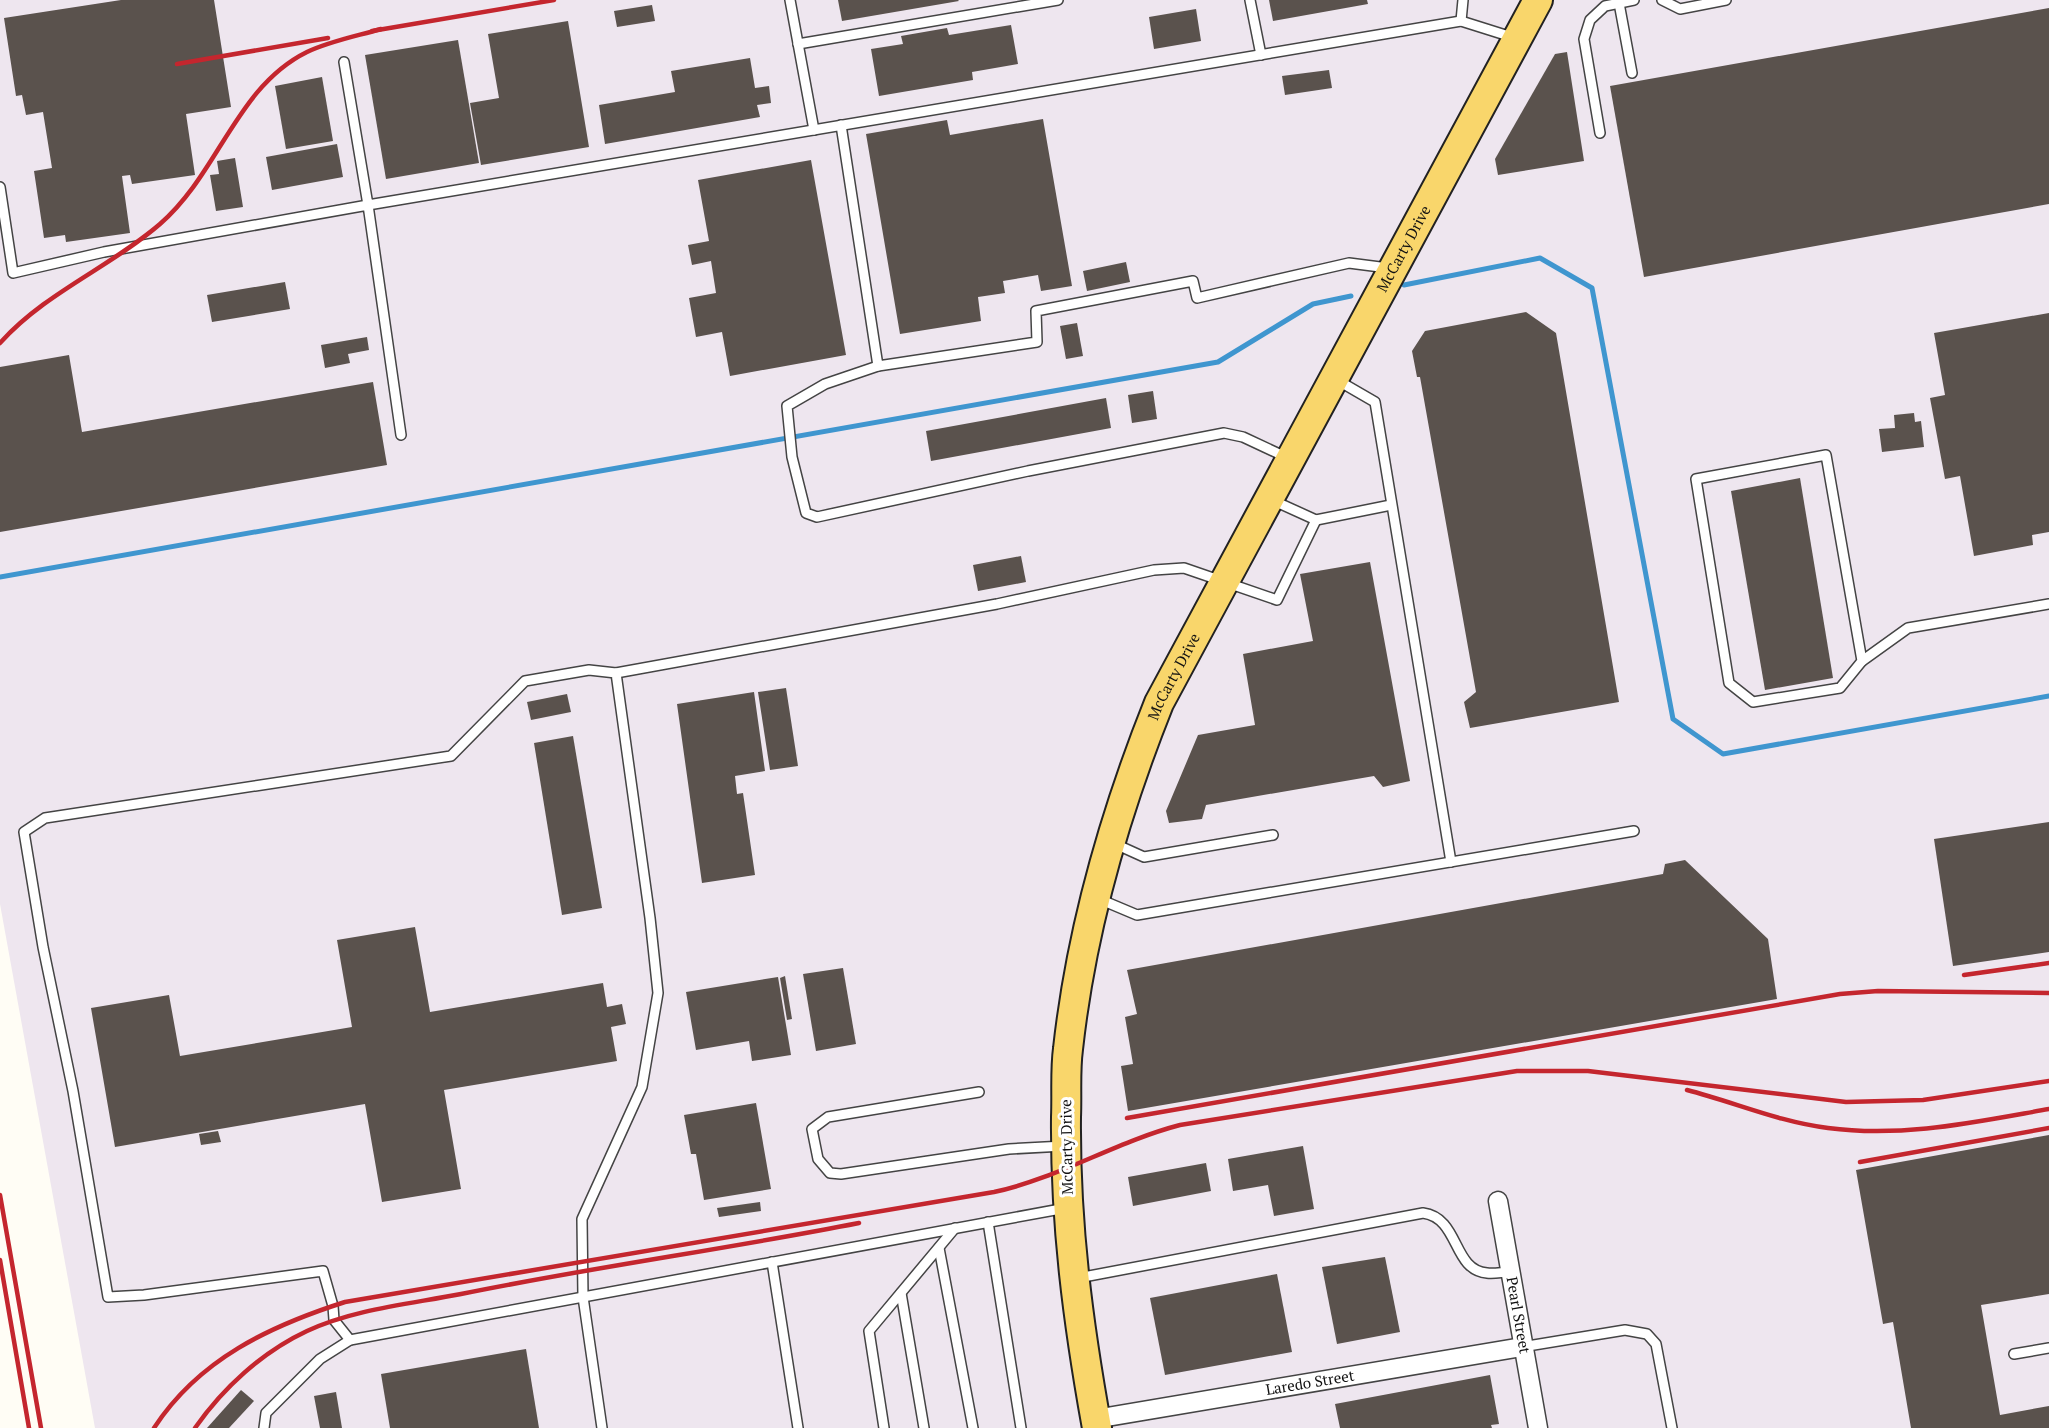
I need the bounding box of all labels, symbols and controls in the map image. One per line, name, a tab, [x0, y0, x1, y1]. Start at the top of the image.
street label: McCarty Drive	[1372, 201, 1435, 295]
street label: McCarty Drive	[1142, 629, 1204, 723]
street label: McCarty Drive	[1055, 1099, 1077, 1195]
street label: Pearl Street	[1503, 1275, 1536, 1355]
street label: Laredo Street	[1264, 1364, 1356, 1399]

